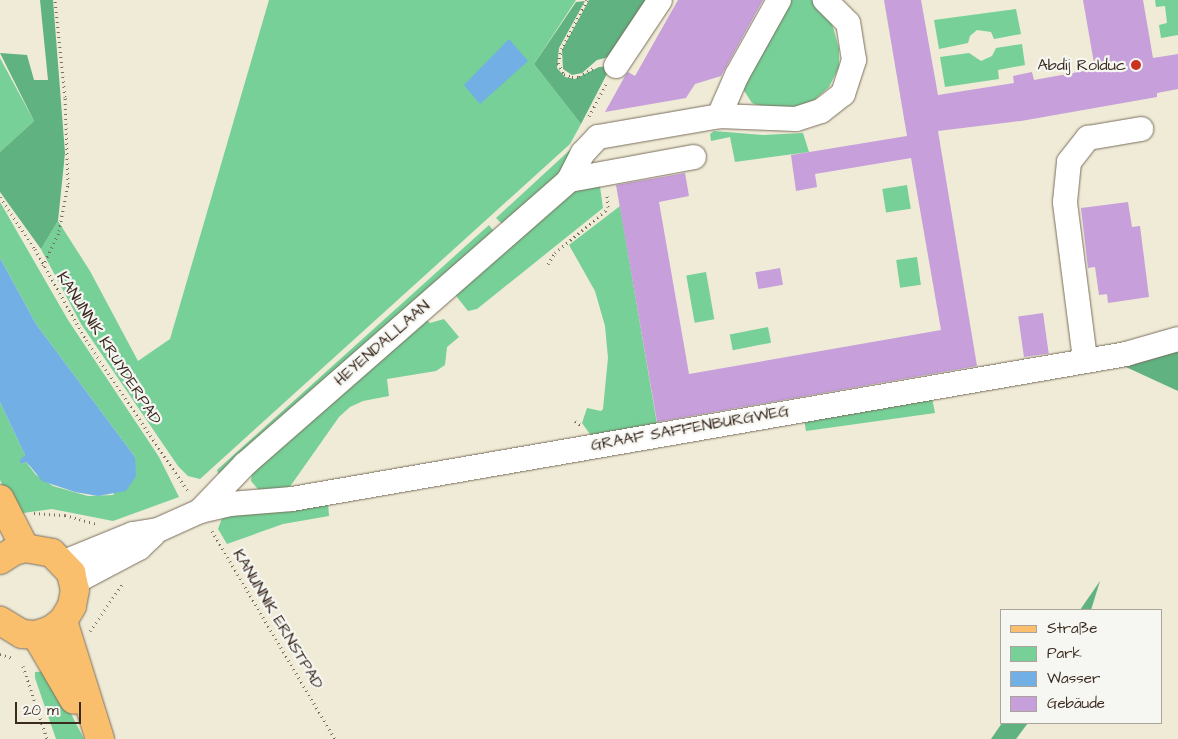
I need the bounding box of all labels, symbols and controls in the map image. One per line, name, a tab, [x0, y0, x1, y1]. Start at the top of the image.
place label: Abdij Rolduc	[1038, 55, 1126, 75]
marker: Abdij Rolduc	[1130, 59, 1142, 71]
street label: KANUNNIK KRUYDERPAD	[52, 268, 166, 428]
street label: HEYENDALLAAN	[330, 296, 434, 390]
street label: GRAAF SAFFENBURGWEG	[589, 401, 791, 455]
street label: KANUNNIK ERNSTPAD	[229, 546, 327, 692]
legend	[1000, 609, 1163, 724]
text: Straße	[1047, 618, 1097, 639]
text: Park	[1047, 643, 1082, 664]
text: Wasser	[1047, 668, 1100, 689]
scale bar	[18, 692, 84, 724]
text: Gebäude	[1047, 693, 1105, 714]
text: 20 m	[23, 700, 59, 721]

